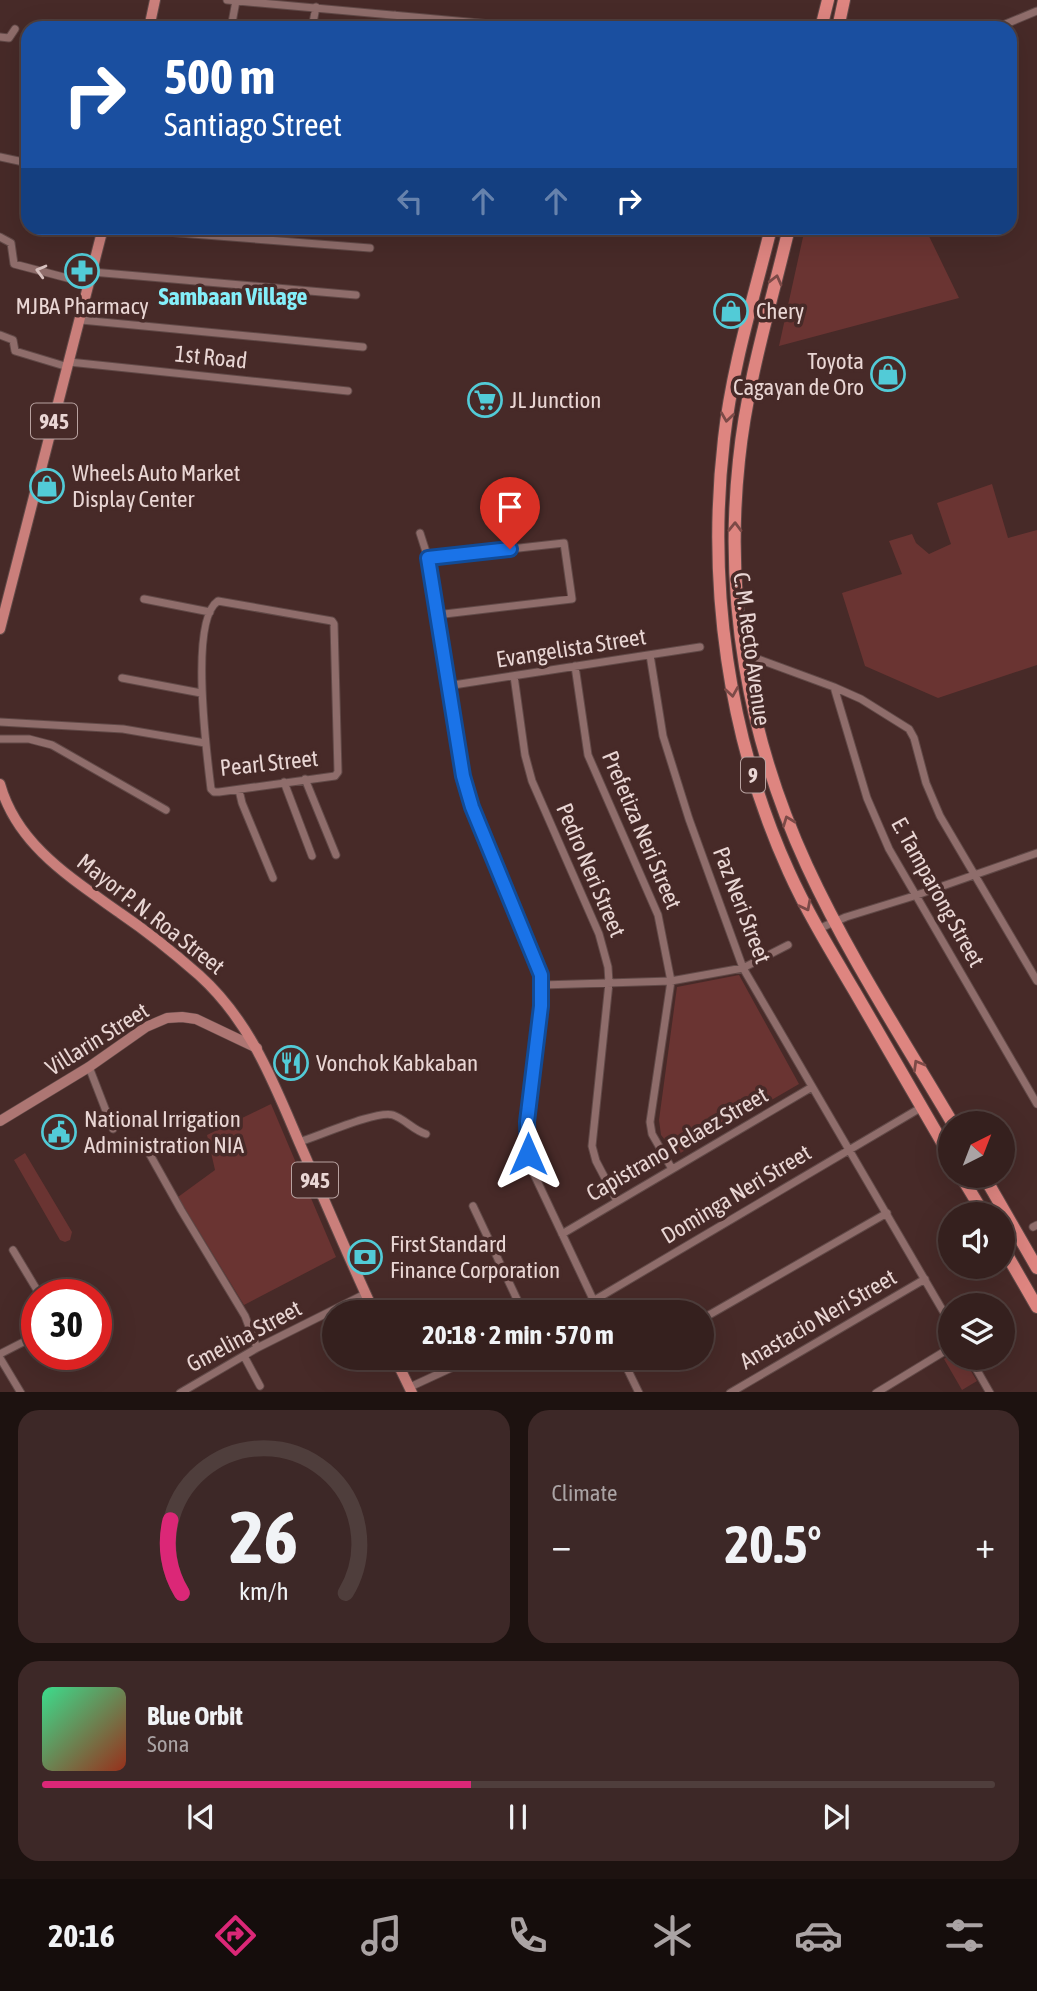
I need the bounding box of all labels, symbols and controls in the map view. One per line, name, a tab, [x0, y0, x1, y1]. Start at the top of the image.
text: 500 m	[164, 48, 275, 104]
icon: right	[49, 49, 140, 140]
text: Santiago Street	[164, 106, 342, 143]
icon: left	[391, 182, 429, 220]
icon: ahead	[464, 182, 502, 220]
icon: ahead	[537, 182, 575, 220]
icon: right	[610, 182, 648, 220]
pharmacy icon: MJBA Pharmacy	[63, 252, 101, 290]
one-way arrow	[35, 265, 47, 280]
one-way arrow	[768, 274, 783, 286]
district label: Sambaan Village	[158, 283, 308, 310]
shop icon: Chery	[712, 292, 750, 330]
place label: MJBA Pharmacy	[15, 293, 149, 319]
place label: Chery	[756, 298, 804, 324]
street label: 1st Road	[174, 340, 248, 374]
place label: Toyota Cagayan de Oro	[733, 348, 864, 400]
shop icon: Toyota Cagayan de Oro	[869, 355, 907, 393]
supermarket icon: JL Junction	[466, 381, 504, 419]
place label: JL Junction	[510, 387, 601, 413]
road number: 945	[31, 404, 77, 438]
one-way arrow	[720, 411, 735, 422]
place label: Wheels Auto Market Display Center	[72, 460, 240, 512]
shop icon: Wheels Auto Market Display Center	[28, 467, 66, 505]
pin	[480, 477, 540, 549]
icon: arrive	[491, 488, 529, 526]
one-way arrow	[727, 521, 742, 532]
street label: C. M. Recto Avenue	[728, 571, 776, 727]
street label: Evangelista Street	[494, 623, 648, 673]
one-way arrow	[724, 686, 739, 698]
street label: Pearl Street	[219, 745, 319, 781]
street label: Prefetiza Neri Street	[597, 747, 687, 913]
road number: 9	[741, 758, 765, 792]
street label: Pedro Neri Street	[551, 799, 631, 941]
street label: E. Tamparong Street	[886, 813, 990, 971]
one-way arrow	[783, 816, 797, 828]
street label: Paz Neri Street	[708, 843, 776, 967]
street label: Mayor P. N. Roa Street	[72, 848, 230, 980]
one-way arrow	[798, 899, 812, 911]
street label: Villarin Street	[41, 997, 153, 1081]
restaurant icon: Vonchok Kabkaban	[272, 1044, 310, 1082]
place label: Vonchok Kabkaban	[316, 1050, 478, 1076]
one-way arrow	[913, 1059, 926, 1072]
street label: Capistrano Pelaez Street	[582, 1082, 772, 1206]
place label: National Irrigation Administration NIA	[84, 1106, 245, 1158]
north arrow	[938, 1111, 1015, 1188]
map controls	[938, 1111, 1015, 1370]
public building icon: National Irrigation Administration NIA	[40, 1113, 78, 1151]
position arrow	[491, 1117, 565, 1191]
street label: Dominga Neri Street	[657, 1139, 815, 1249]
road number: 945	[292, 1162, 338, 1198]
button: sound	[938, 1202, 1015, 1279]
place label: First Standard Finance Corporation	[390, 1231, 560, 1283]
bank icon: First Standard Finance Corporation	[346, 1238, 384, 1276]
street label: Anastacio Neri Street	[735, 1264, 901, 1374]
speed limit sign: 30	[21, 1279, 112, 1370]
button: layers	[938, 1293, 1015, 1370]
street label: Gmelina Street	[182, 1295, 306, 1377]
text: 20:18 · 2 min · 570 m	[422, 1320, 614, 1350]
text: Climate	[552, 1480, 617, 1506]
text: 26	[230, 1495, 298, 1578]
text: 20.5°	[725, 1514, 822, 1574]
text: −	[552, 1523, 571, 1566]
text: +	[975, 1523, 995, 1566]
text: km/h	[239, 1576, 289, 1604]
text: Blue Orbit	[147, 1701, 243, 1731]
text: Sona	[147, 1731, 189, 1757]
icon: previous	[182, 1798, 220, 1836]
icon: pause	[499, 1798, 537, 1836]
icon: next	[817, 1798, 855, 1836]
icon: directions	[211, 1911, 260, 1960]
icon: music	[357, 1911, 406, 1960]
icon: phone	[503, 1911, 552, 1960]
icon: climate	[648, 1911, 697, 1960]
icon: car	[794, 1911, 843, 1960]
icon: filters	[940, 1911, 989, 1960]
text: 20:16	[48, 1917, 115, 1954]

